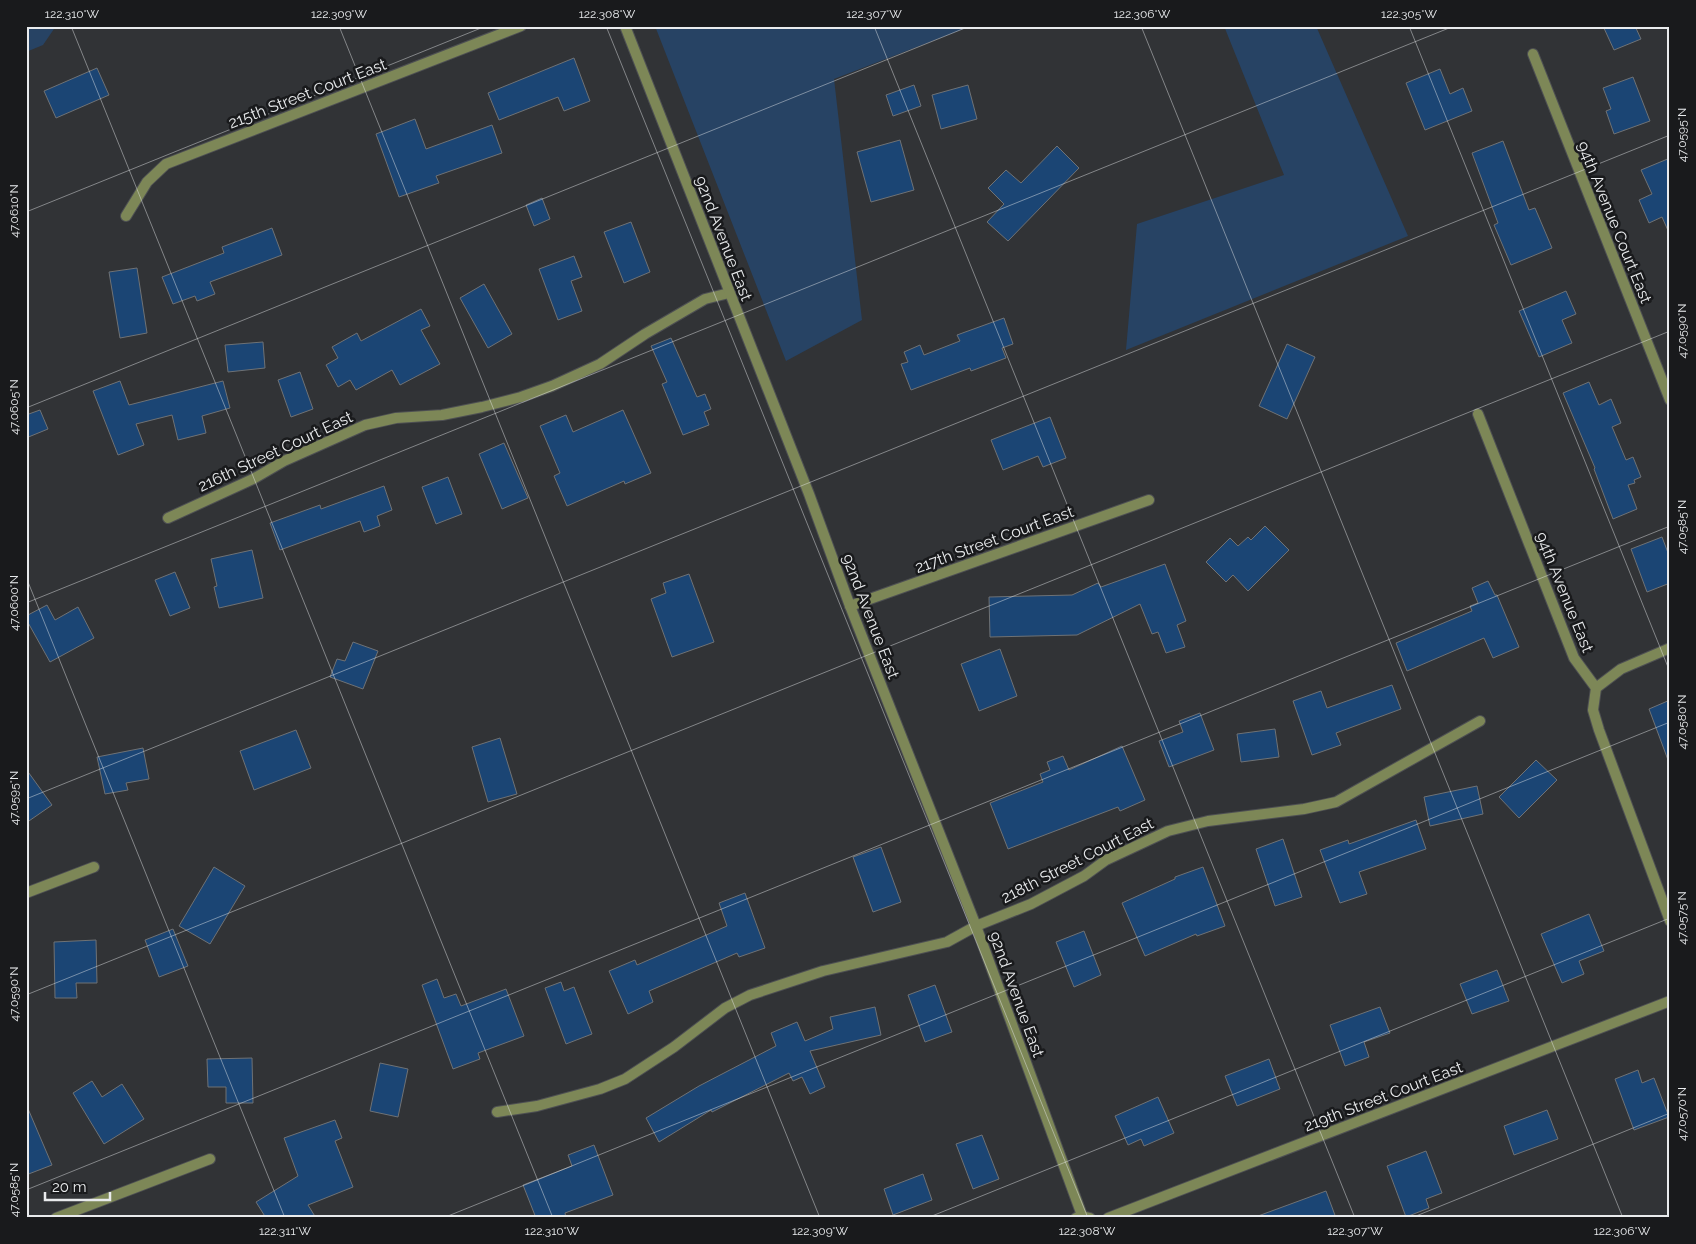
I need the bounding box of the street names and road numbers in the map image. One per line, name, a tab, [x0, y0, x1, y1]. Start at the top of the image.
street label: 215th Street Court East	[226, 54, 389, 132]
street label: 94th Avenue Court East	[1573, 138, 1656, 307]
street label: 92nd Avenue East	[691, 173, 756, 304]
street label: 216th Street Court East	[195, 407, 356, 496]
street label: 217th Street Court East	[912, 502, 1077, 577]
street label: 94th Avenue East	[1532, 529, 1598, 656]
street label: 92nd Avenue East	[838, 551, 903, 682]
street label: 218th Street Court East	[998, 813, 1157, 907]
street label: 92nd Avenue East	[985, 929, 1048, 1060]
street label: 219th Street Court East	[1301, 1057, 1466, 1135]

